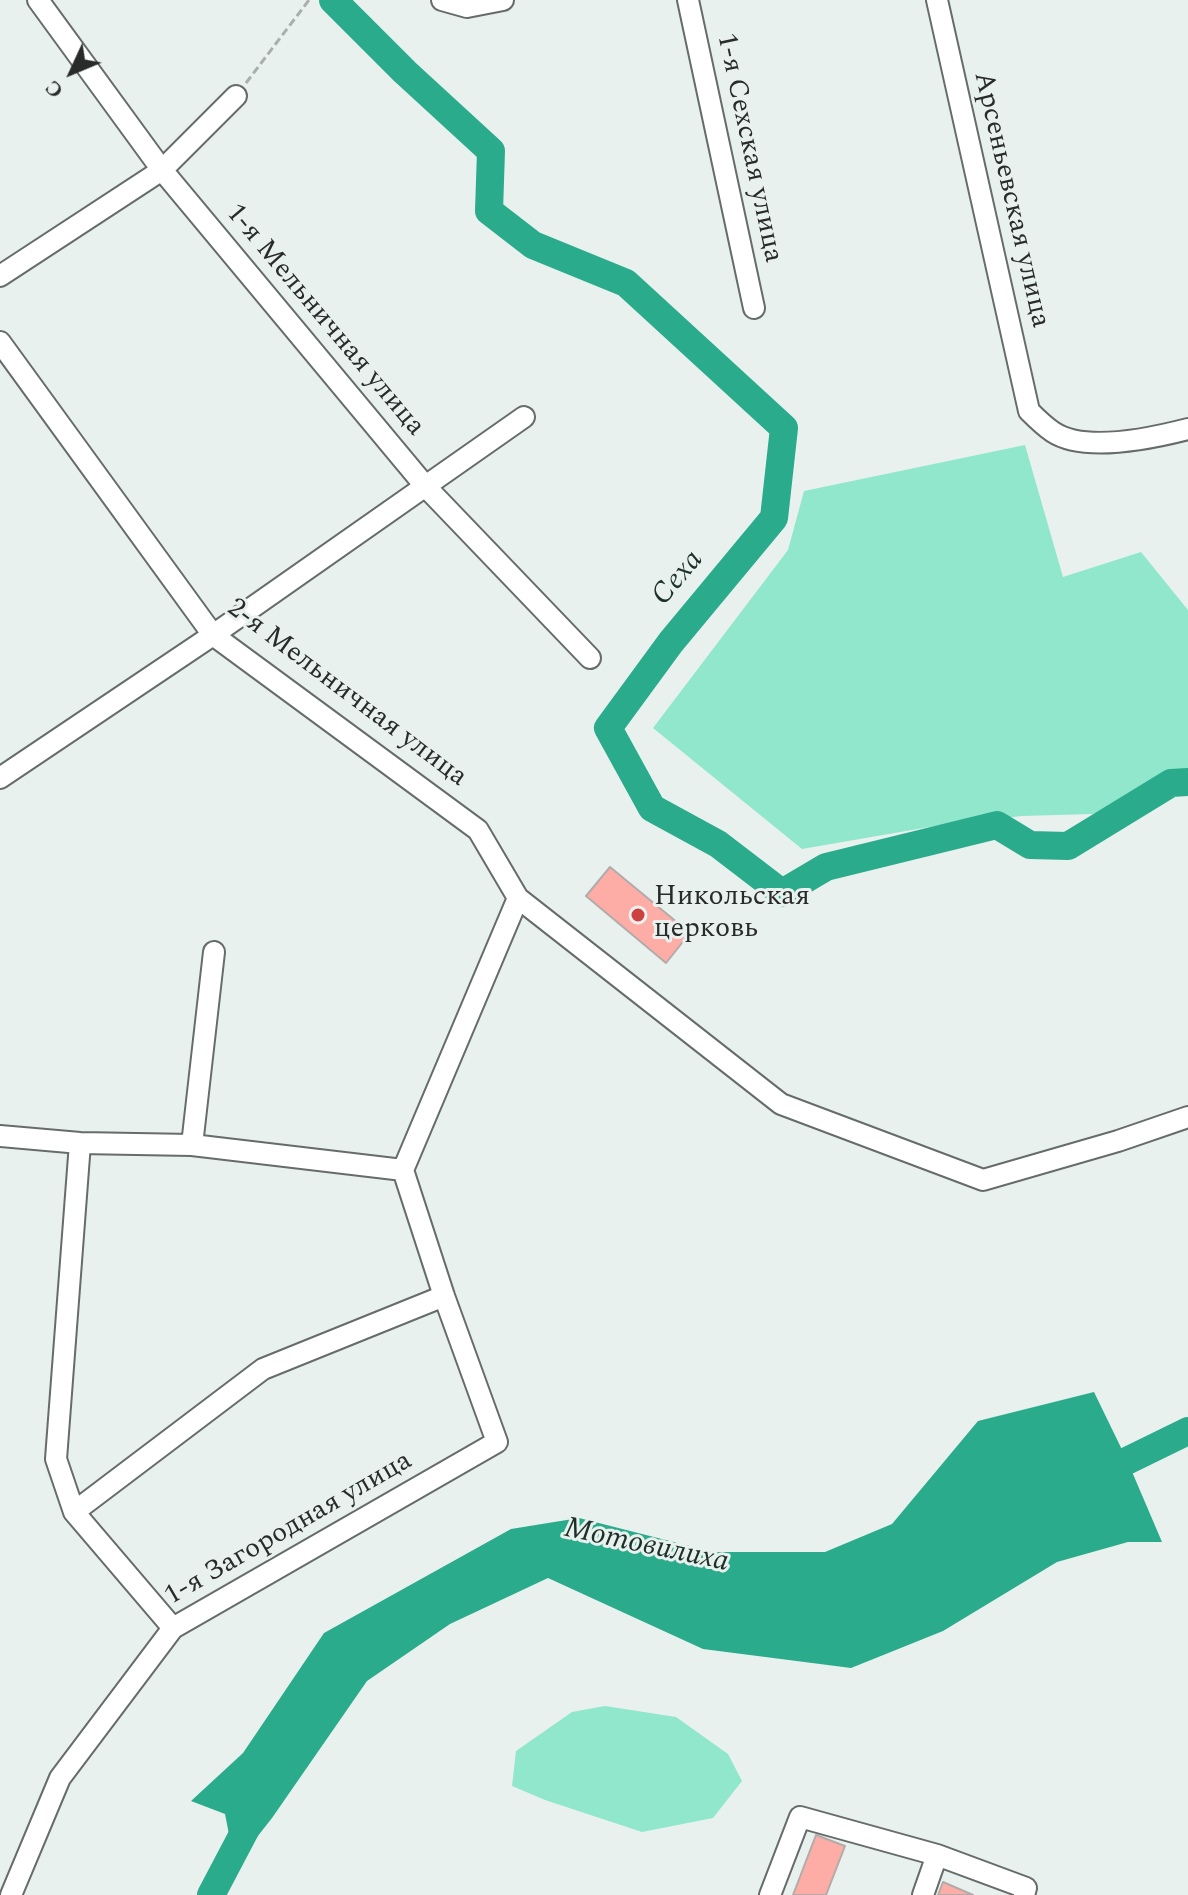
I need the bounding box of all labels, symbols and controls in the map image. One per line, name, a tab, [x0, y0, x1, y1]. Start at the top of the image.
street label: 1-я Сехская улица	[707, 30, 789, 266]
north arrow	[32, 32, 112, 112]
street label: Арсеньевская улица	[964, 69, 1056, 331]
text: С	[37, 72, 72, 106]
street label: 1-я Мельничная улица	[217, 198, 431, 444]
water label: Сеха	[646, 544, 712, 614]
street label: 2-я Мельничная улица	[219, 593, 473, 795]
place label: Никольская церковь	[654, 882, 810, 948]
marker: Никольская церковь	[629, 906, 647, 924]
street label: 1-я Загородная улица	[159, 1445, 419, 1615]
water label: Мотовилиха	[560, 1512, 732, 1582]

